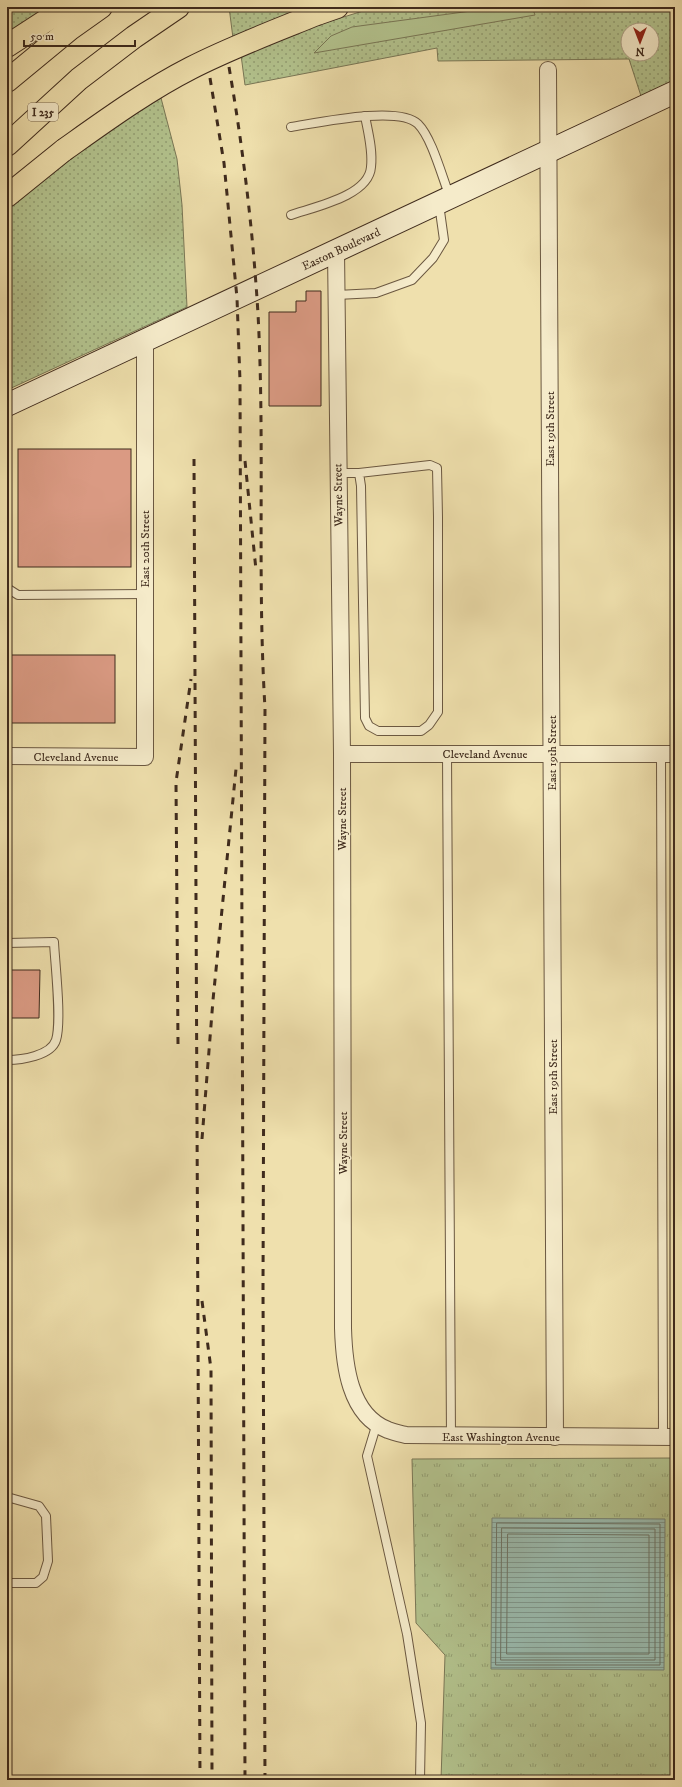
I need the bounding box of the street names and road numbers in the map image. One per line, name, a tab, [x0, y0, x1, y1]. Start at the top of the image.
road number: I 235	[28, 103, 58, 121]
street label: Easton Boulevard	[300, 225, 383, 274]
street label: East 19th Street	[543, 391, 558, 467]
street label: Wayne Street	[330, 463, 347, 528]
street label: East 20th Street	[138, 510, 153, 588]
street label: East 19th Street	[545, 715, 560, 791]
street label: Cleveland Avenue	[443, 747, 527, 762]
street label: Cleveland Avenue	[34, 750, 118, 765]
street label: Wayne Street	[335, 787, 350, 852]
street label: East 19th Street	[546, 1039, 561, 1115]
street label: Wayne Street	[336, 1111, 351, 1176]
street label: East Washington Avenue	[442, 1430, 560, 1445]

